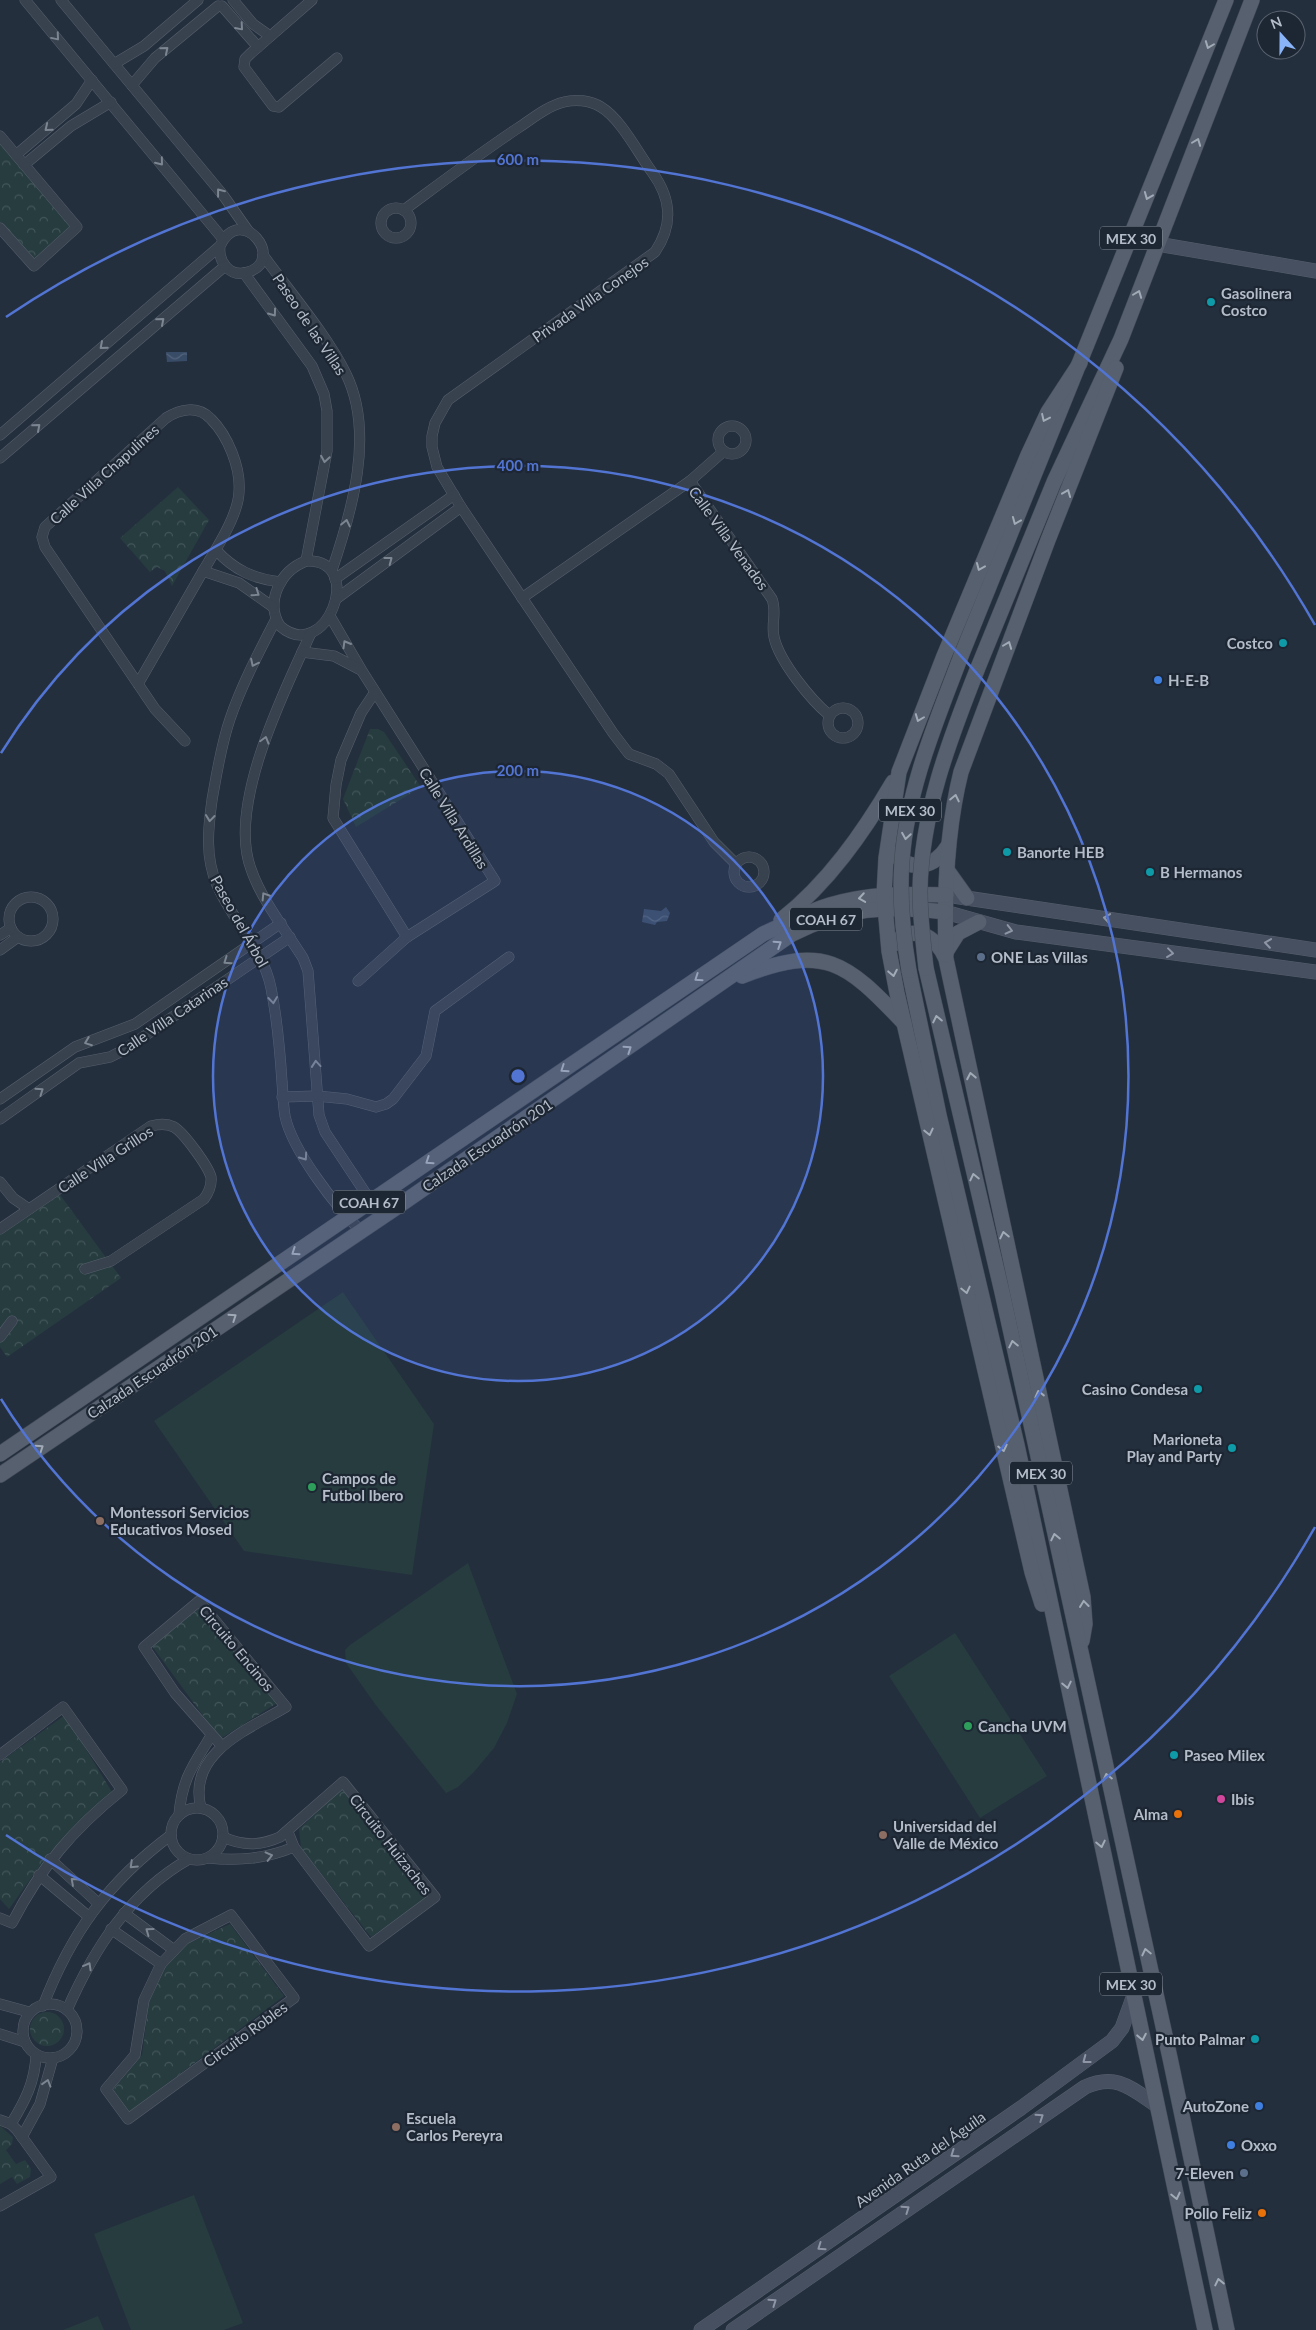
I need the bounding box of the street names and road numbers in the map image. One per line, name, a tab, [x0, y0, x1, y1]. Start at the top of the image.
road number: MEX 30	[1100, 227, 1162, 250]
street label: Privada Villa Conejos	[529, 252, 651, 346]
street label: Paseo de las Villas	[269, 270, 351, 378]
street label: Calle Villa Chapulines	[46, 420, 162, 528]
street label: Calle Villa Venados	[685, 483, 773, 593]
street label: Calle Villa Ardillas	[416, 764, 492, 872]
road number: MEX 30	[879, 798, 941, 822]
street label: Paseo del Árbol	[207, 872, 273, 970]
road number: COAH 67	[790, 908, 862, 931]
street label: Calle Villa Catarinas	[113, 972, 231, 1060]
street label: Calzada Escuadrón 201	[418, 1095, 556, 1195]
street label: Calle Villa Grillos	[54, 1122, 156, 1196]
road number: COAH 67	[333, 1190, 405, 1214]
street label: Calzada Escuadrón 201	[83, 1322, 221, 1422]
road number: MEX 30	[1010, 1462, 1072, 1485]
street label: Circuito Encinos	[196, 1601, 278, 1695]
street label: Circuito Huizaches	[346, 1790, 436, 1898]
road number: MEX 30	[1100, 1972, 1162, 1996]
street label: Circuito Robles	[200, 1998, 290, 2070]
street label: Avenida Ruta del Águila	[851, 2107, 989, 2211]

